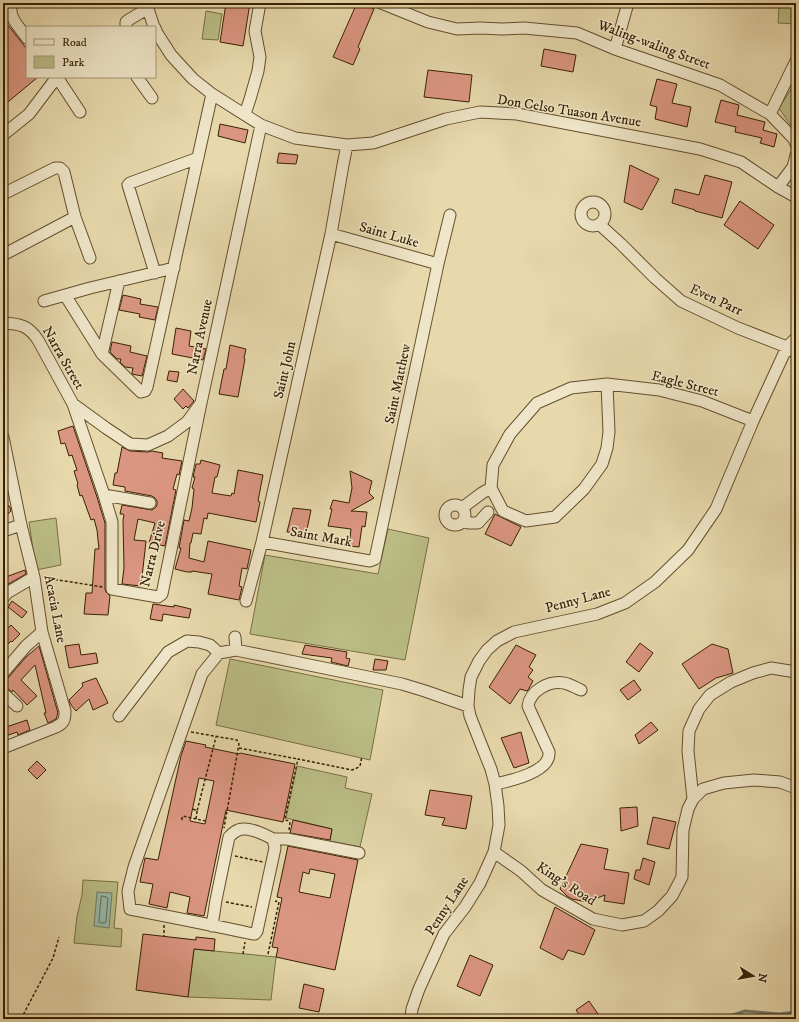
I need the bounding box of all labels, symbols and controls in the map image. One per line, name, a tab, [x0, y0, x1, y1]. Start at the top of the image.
street label: Waling-waling Street	[594, 16, 713, 74]
legend	[26, 26, 156, 78]
text: Road	[62, 35, 87, 50]
text: Park	[62, 55, 84, 70]
street label: Don Celso Tuason Avenue	[496, 91, 643, 131]
street label: Saint Luke	[357, 218, 421, 252]
street label: Even Parr	[687, 280, 746, 320]
street label: Narra Avenue	[183, 297, 217, 376]
street label: Narra Street	[38, 323, 88, 393]
street label: Saint John	[270, 339, 300, 400]
street label: Saint Matthew	[381, 342, 415, 426]
street label: Eagle Street	[649, 367, 721, 401]
street label: Narra Drive	[136, 519, 170, 589]
street label: Saint Mark	[289, 523, 353, 551]
street label: Acacia Lane	[40, 574, 70, 645]
street label: Penny Lane	[543, 583, 613, 617]
street label: King's Road	[533, 858, 599, 910]
street label: Penny Lane	[421, 873, 473, 939]
north arrow	[733, 956, 773, 996]
text: N	[754, 972, 770, 983]

